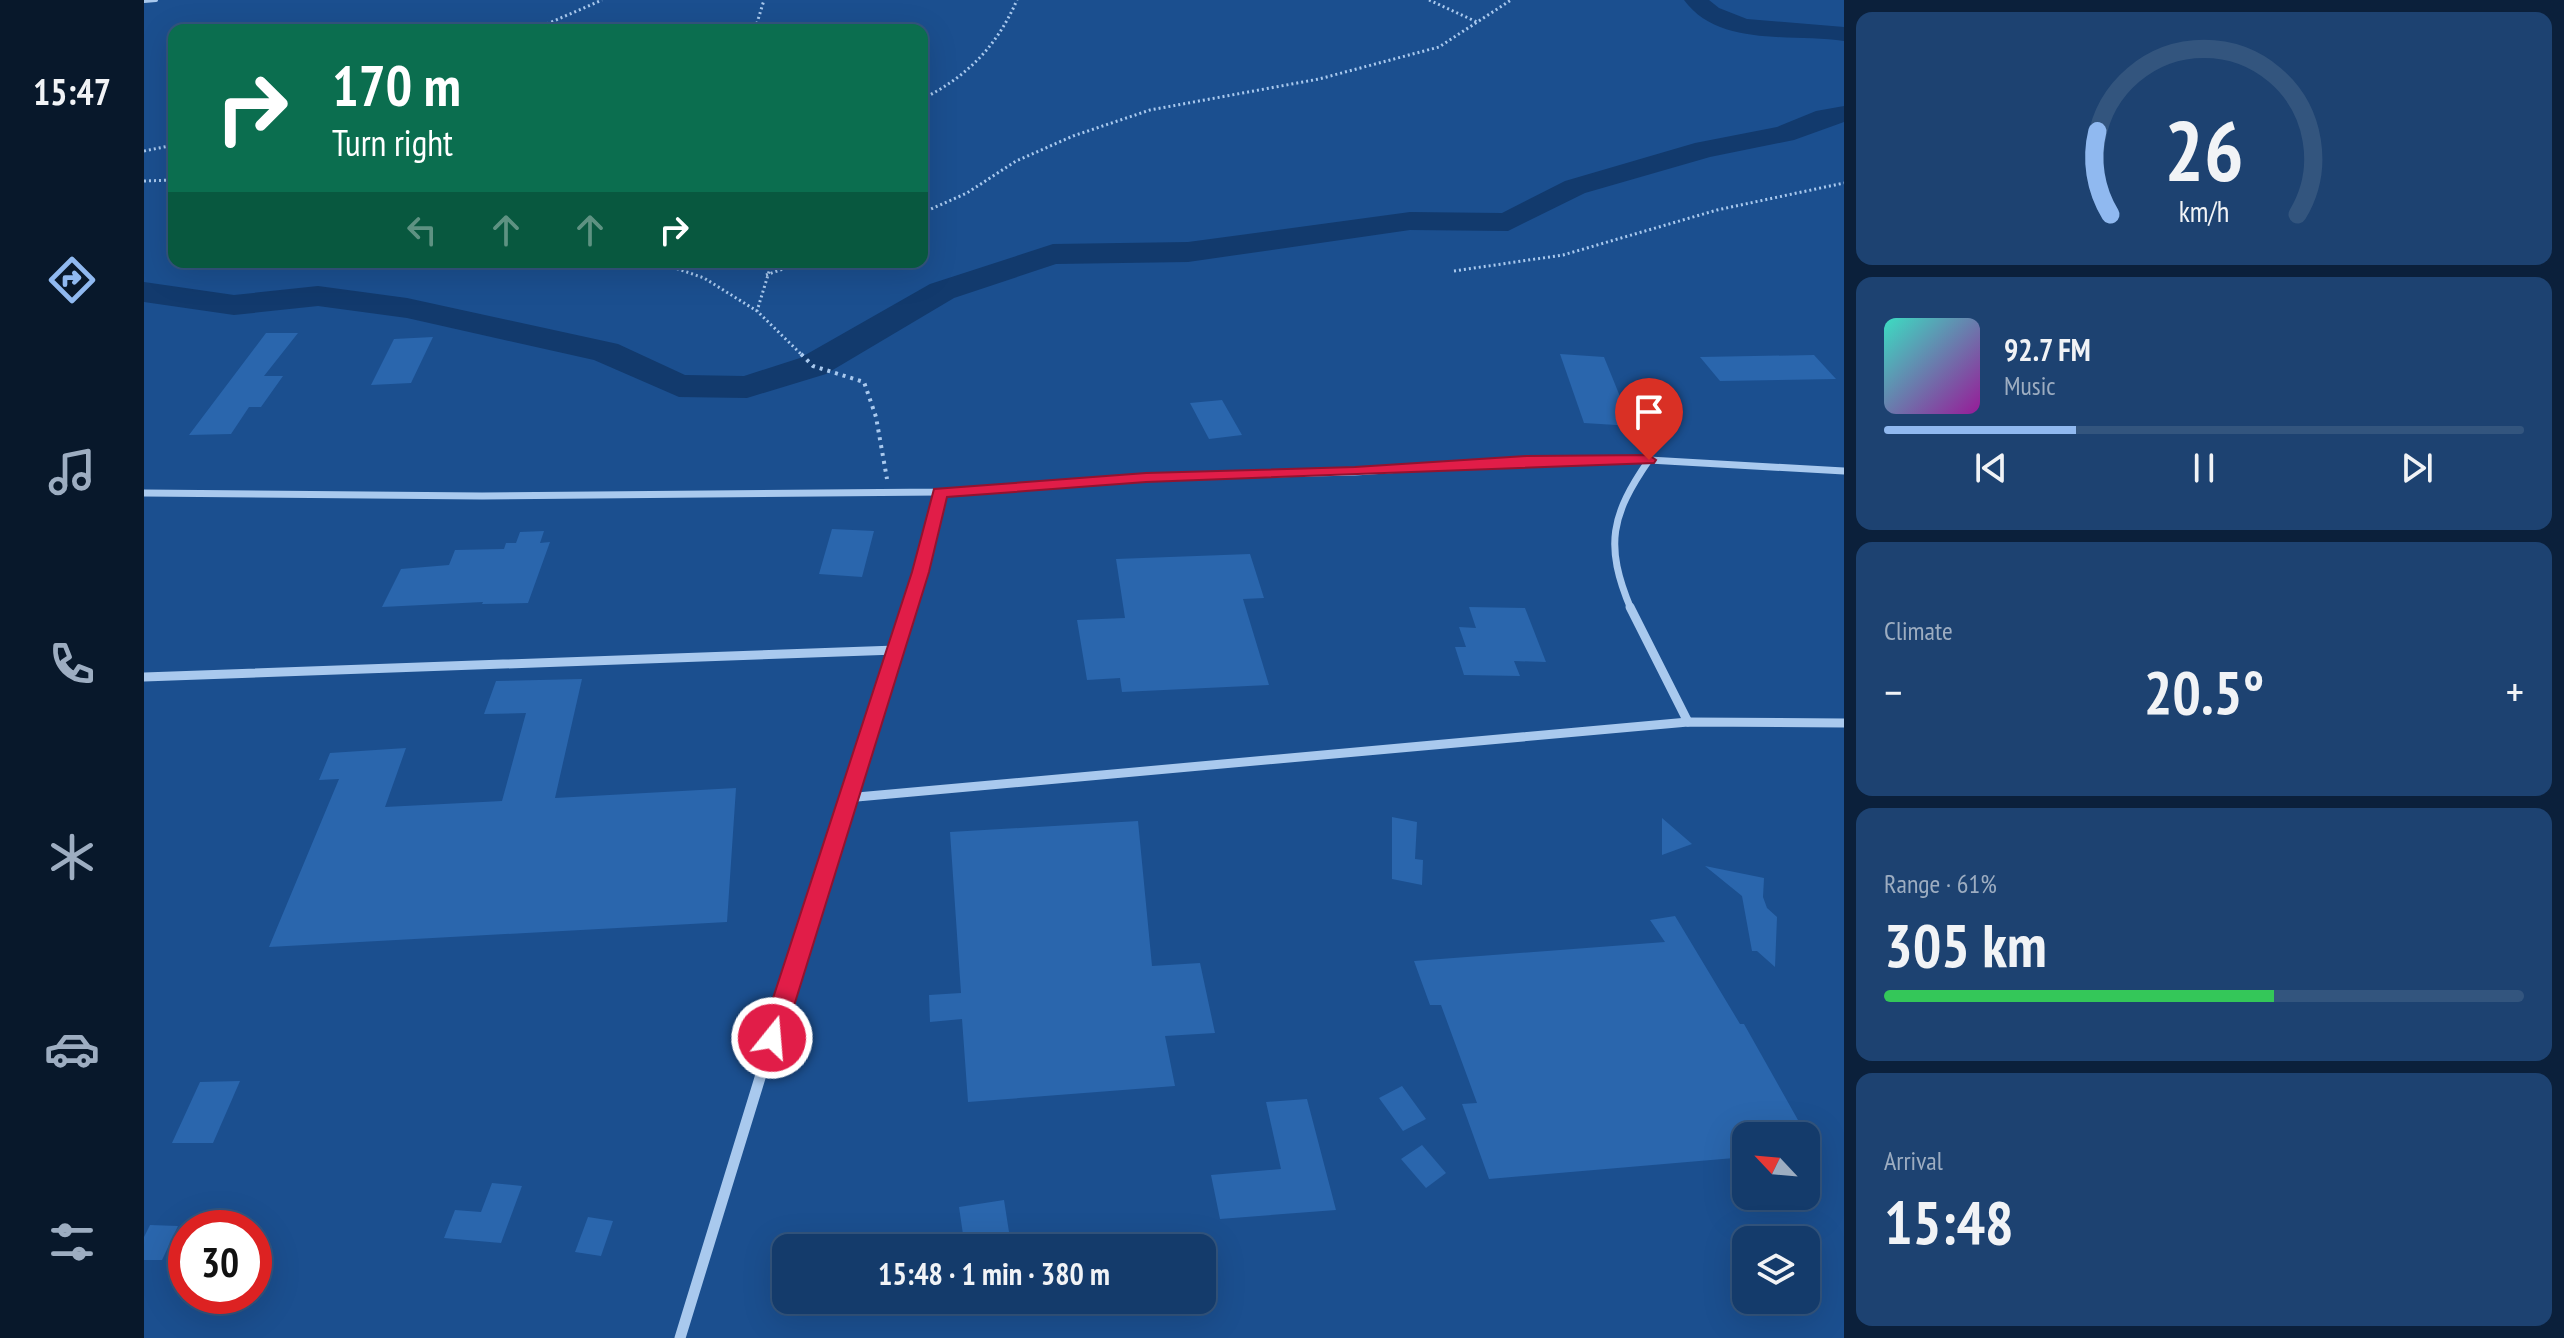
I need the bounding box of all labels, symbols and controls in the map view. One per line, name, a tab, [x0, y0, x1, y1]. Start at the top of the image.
text: 170 m	[332, 49, 461, 121]
icon: right	[200, 56, 304, 160]
text: 15:47	[33, 68, 111, 115]
text: 26	[2164, 95, 2244, 203]
text: Turn right	[332, 119, 453, 166]
text: km/h	[2179, 193, 2229, 230]
icon: left	[400, 208, 444, 252]
icon: ahead	[484, 208, 528, 252]
icon: ahead	[568, 208, 612, 252]
icon: right	[652, 208, 696, 252]
icon: directions	[44, 252, 100, 308]
text: 92.7 FM	[2004, 330, 2091, 369]
text: Music	[2004, 369, 2056, 402]
pin	[1615, 378, 1683, 460]
icon: arrive	[1627, 390, 1671, 434]
icon: music	[44, 444, 100, 500]
icon: previous	[1969, 446, 2013, 490]
icon: pause	[2182, 446, 2226, 490]
icon: next	[2395, 446, 2439, 490]
text: Climate	[1884, 614, 1953, 647]
icon: phone	[44, 636, 100, 692]
text: 20.5°	[2144, 653, 2264, 731]
text: −	[1884, 663, 1902, 720]
text: +	[2506, 663, 2524, 720]
icon: climate	[44, 829, 100, 885]
text: Range · 61%	[1884, 867, 1997, 900]
text: 305 km	[1884, 906, 2047, 984]
position arrow	[730, 996, 814, 1080]
icon: car	[44, 1021, 100, 1077]
north arrow	[1732, 1122, 1820, 1210]
map controls	[1732, 1122, 1820, 1314]
text: Arrival	[1884, 1144, 1943, 1177]
text: 15:48	[1884, 1183, 2014, 1261]
speed limit sign: 30	[168, 1210, 272, 1314]
icon: filters	[44, 1214, 100, 1270]
button: layers	[1732, 1226, 1820, 1314]
text: 15:48 · 1 min · 380 m	[878, 1254, 1110, 1293]

